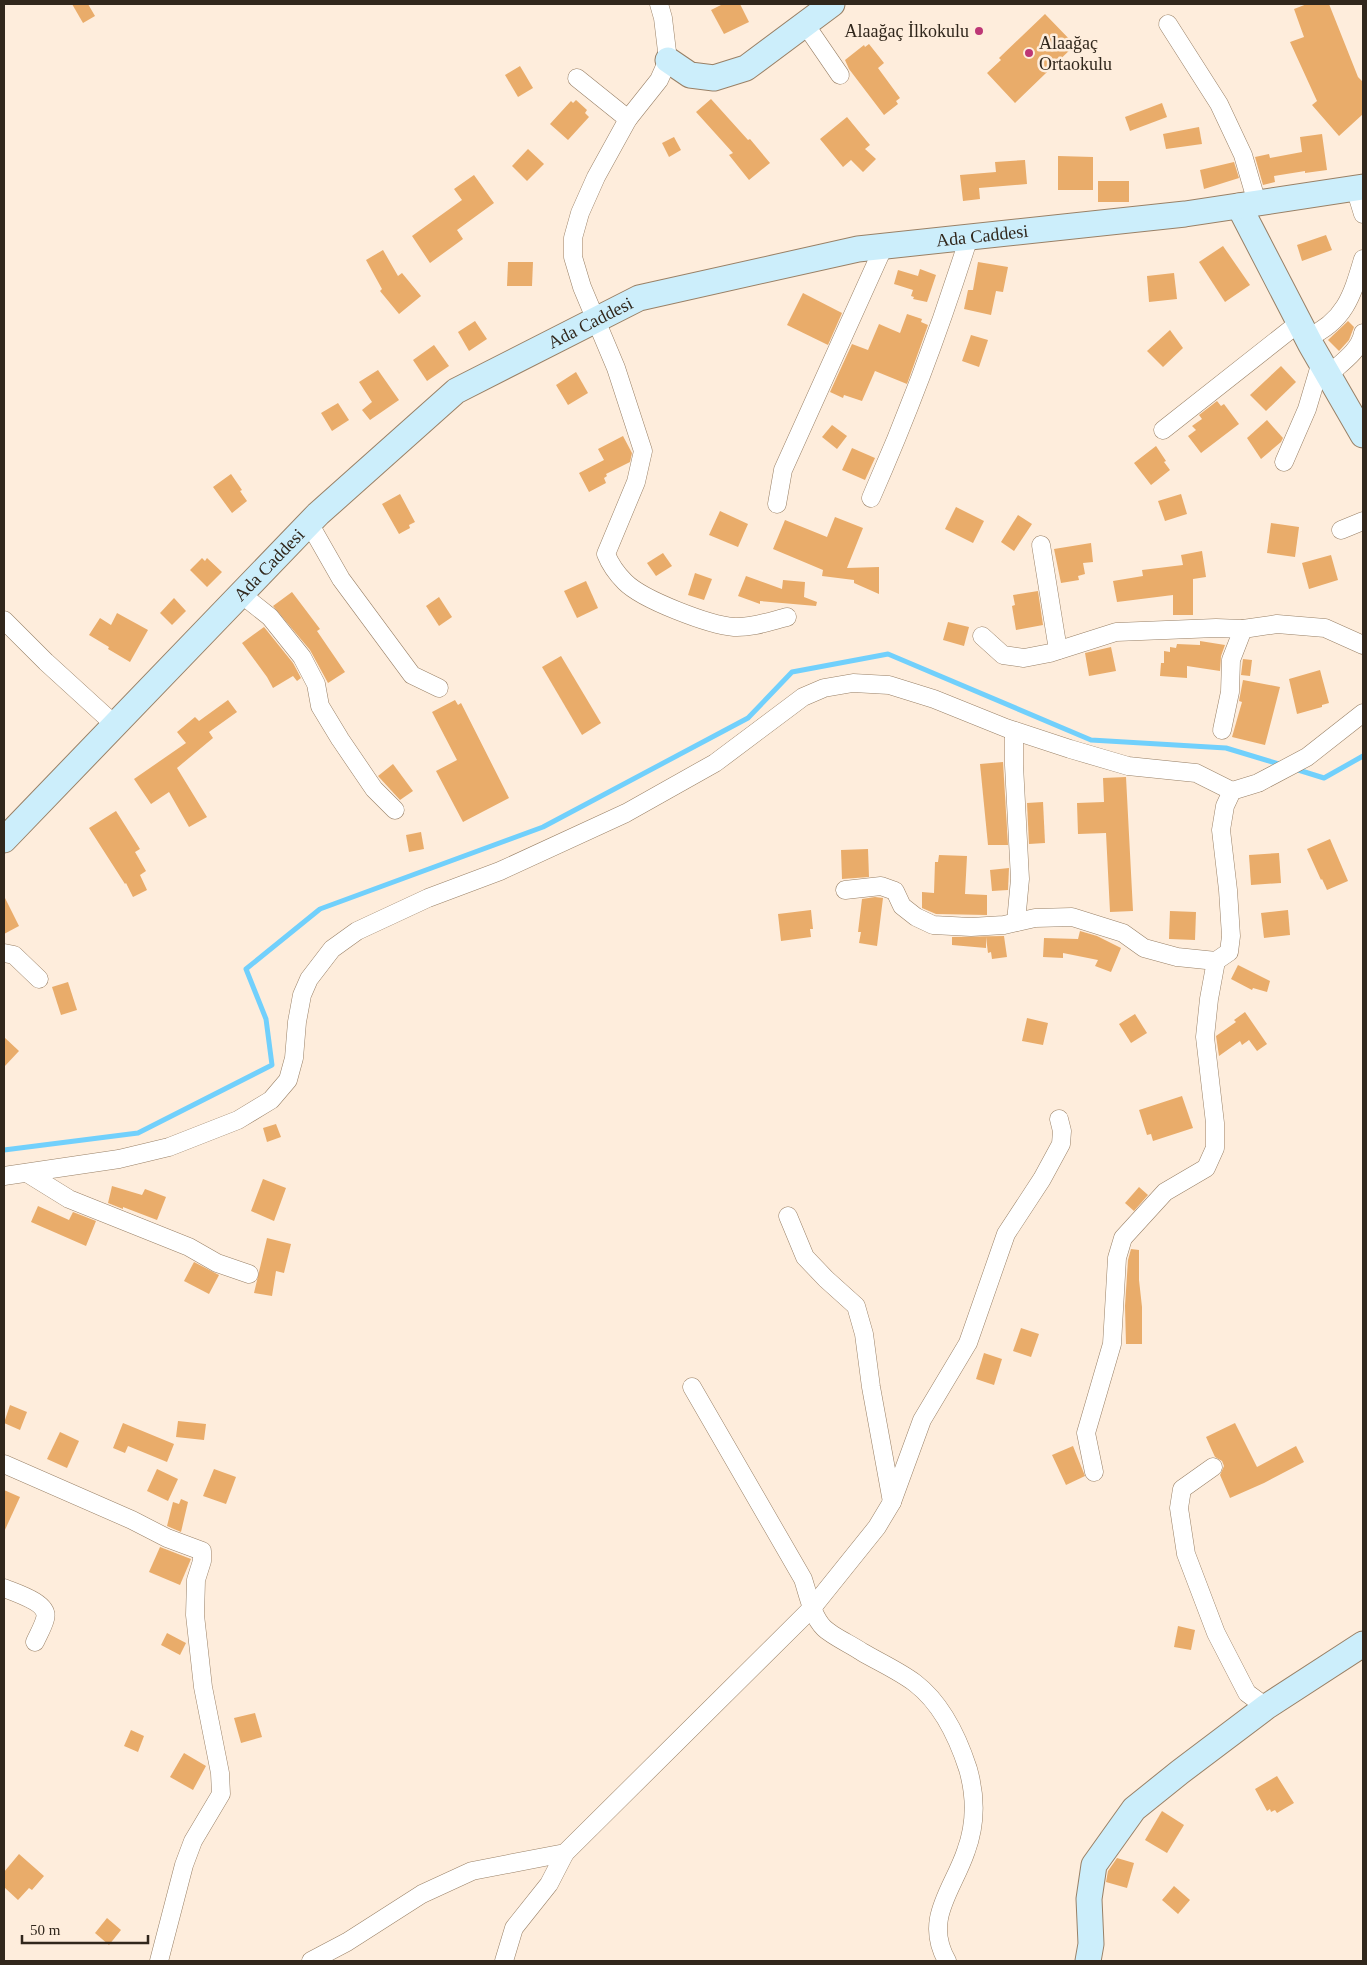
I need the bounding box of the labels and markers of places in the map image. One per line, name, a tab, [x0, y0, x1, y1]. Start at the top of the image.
place label: Alaağaç İlkokulu	[845, 21, 969, 41]
marker: Alaağaç İlkokulu	[973, 25, 985, 37]
place label: Alaağaç Ortaokulu	[1039, 33, 1112, 74]
marker: Alaağaç Ortaokulu	[1023, 47, 1035, 59]

